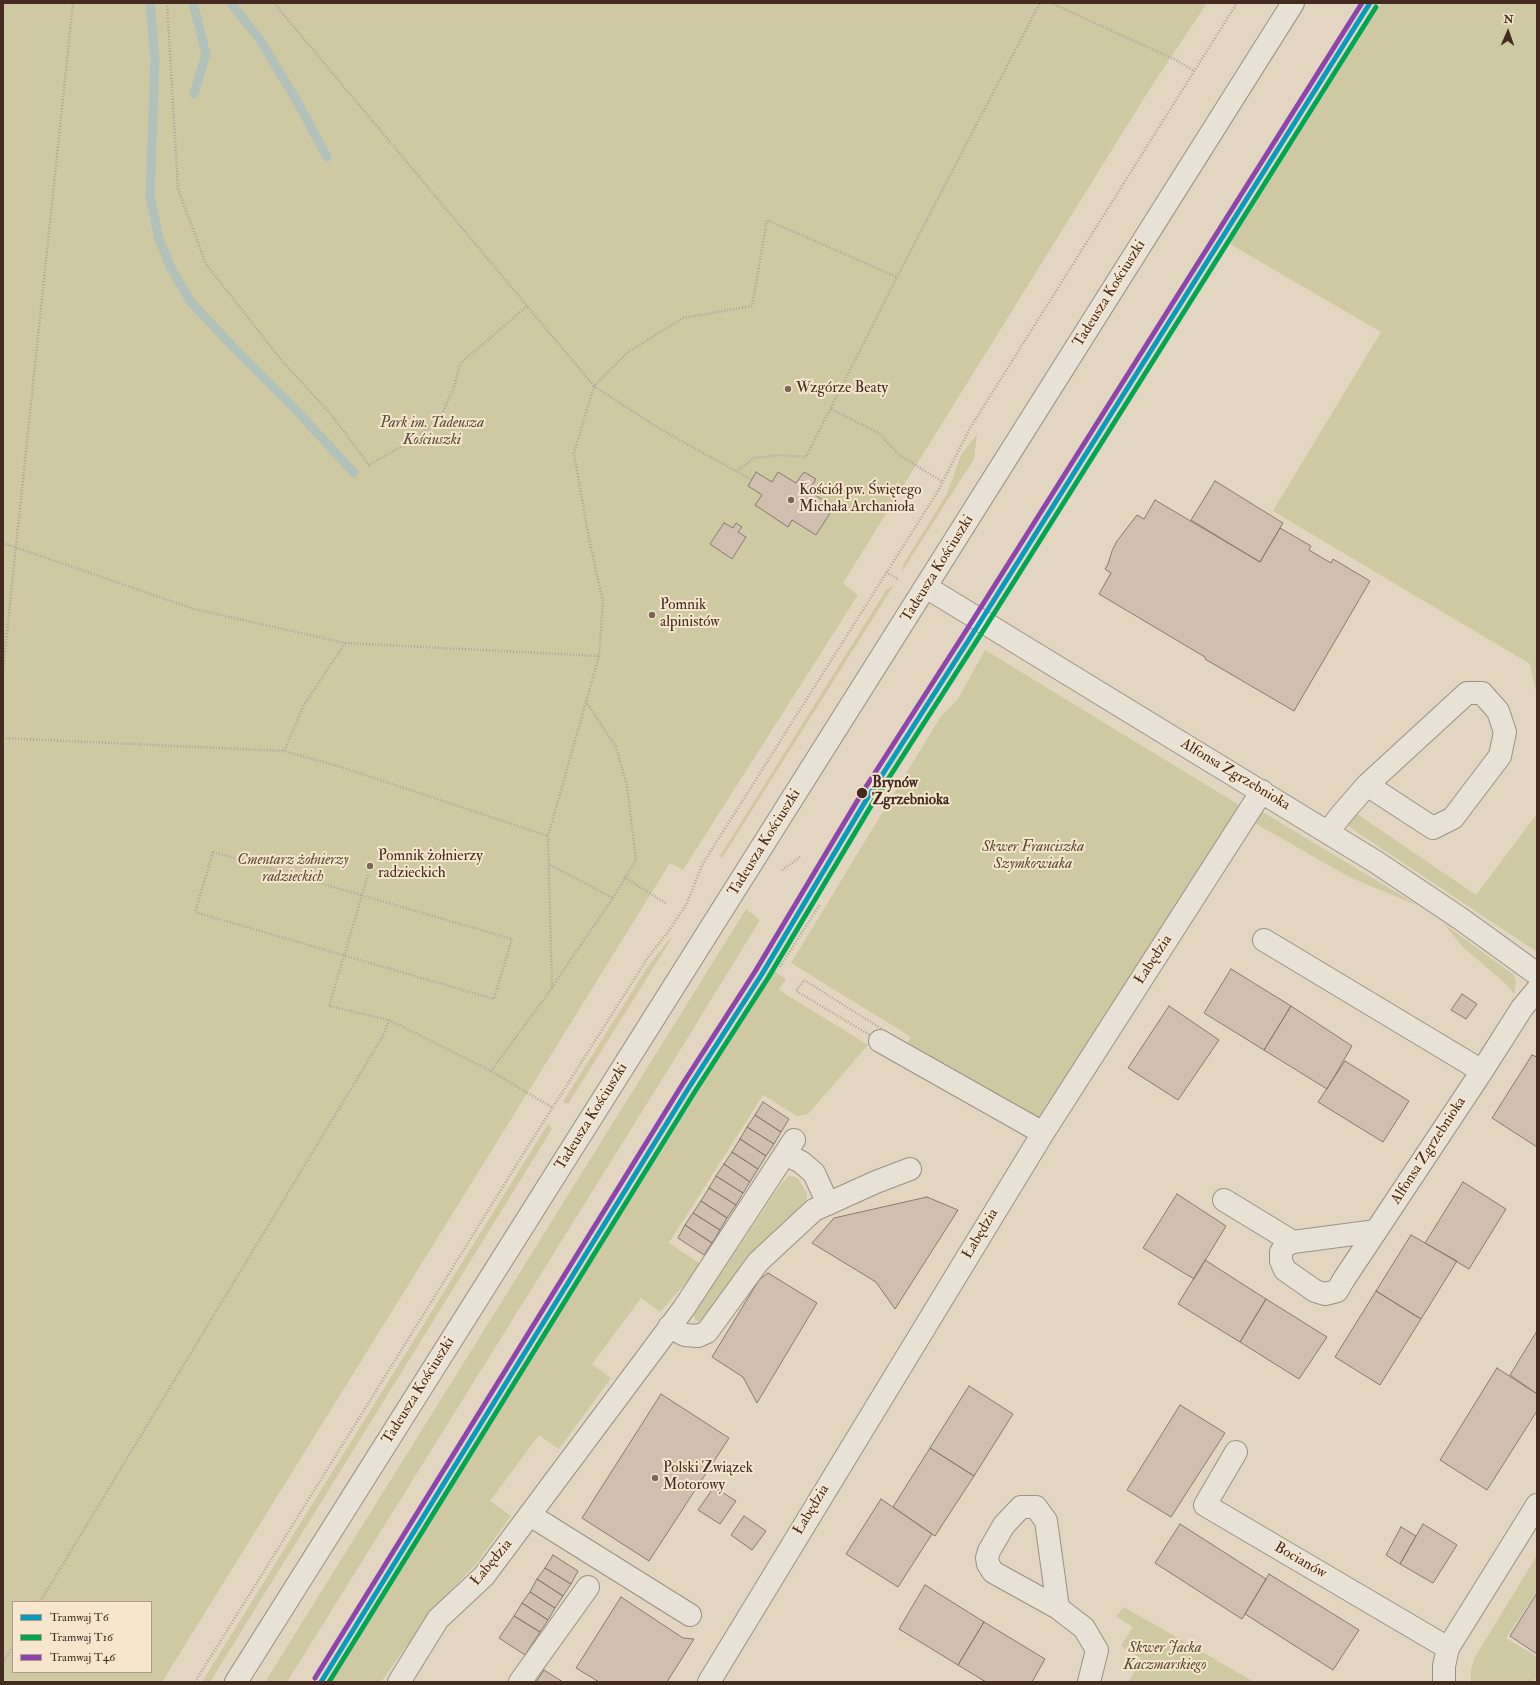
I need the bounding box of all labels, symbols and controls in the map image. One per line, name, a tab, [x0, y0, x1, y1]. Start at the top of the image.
north arrow	[1488, 12, 1528, 52]
text: N	[1503, 13, 1514, 26]
street label: Tadeusza Kościuszki	[1070, 237, 1150, 351]
place label: Wzgórze Beaty	[796, 380, 888, 398]
marker: Wzgórze Beaty	[783, 384, 793, 394]
park label: Park im. Tadeusza Kościuszki	[380, 415, 484, 450]
place label: Kościół pw. Świętego Michała Archanioła	[799, 482, 922, 517]
marker: Kościół pw. Świętego Michała Archanioła	[786, 495, 796, 505]
street label: Tadeusza Kościuszki	[898, 512, 978, 626]
place label: Pomnik alpinistów	[660, 597, 720, 632]
marker: Pomnik alpinistów	[647, 610, 657, 620]
street label: Alfonsa Zgrzebnioka	[1177, 735, 1293, 815]
place label: Brynów Zgrzebnioka	[872, 775, 949, 810]
street label: Tadeusza Kościuszki	[725, 786, 805, 900]
marker: Brynów Zgrzebnioka	[855, 786, 869, 800]
park label: Skwer Franciszka Szymkowiaka	[982, 839, 1084, 874]
place label: Pomnik żołnierzy radzieckich	[378, 848, 483, 883]
park label: Cmentarz żołnierzy radzieckich	[237, 852, 349, 887]
marker: Pomnik żołnierzy radzieckich	[365, 861, 375, 871]
street label: Łabędzia	[1131, 932, 1177, 988]
street label: Tadeusza Kościuszki	[552, 1060, 632, 1174]
street label: Alfonsa Zgrzebnioka	[1387, 1094, 1471, 1208]
street label: Łabędzia	[959, 1206, 1003, 1262]
street label: Tadeusza Kościuszki	[379, 1334, 459, 1448]
place label: Polski Związek Motorowy	[663, 1460, 753, 1495]
marker: Polski Związek Motorowy	[650, 1473, 660, 1483]
street label: Łabędzia	[790, 1482, 834, 1538]
street label: Łabędzia	[467, 1536, 517, 1590]
street label: Bocianów	[1271, 1539, 1329, 1583]
legend	[12, 1601, 152, 1673]
text: Tramwaj T6	[50, 1610, 109, 1625]
text: Tramwaj T16	[50, 1630, 113, 1645]
park label: Skwer Jacka Kaczmarskiego	[1124, 1640, 1206, 1675]
text: Tramwaj T46	[50, 1650, 115, 1665]

